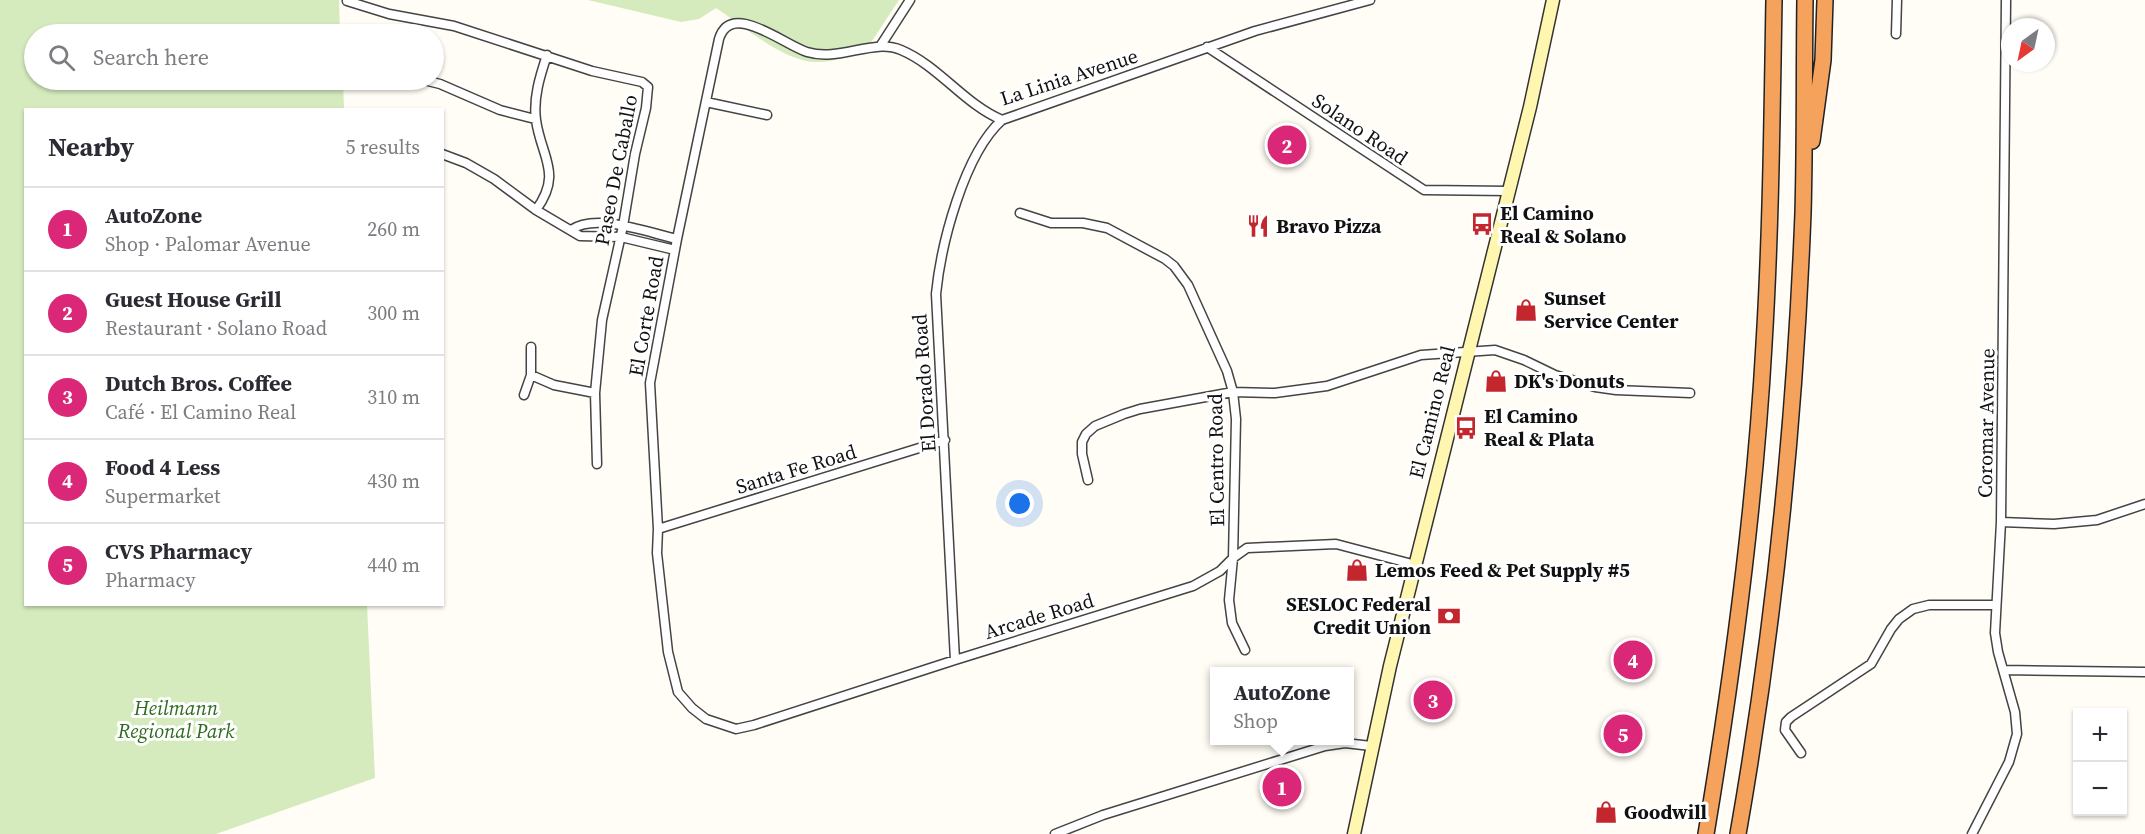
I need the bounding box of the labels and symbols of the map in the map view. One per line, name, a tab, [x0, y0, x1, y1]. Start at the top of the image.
north arrow	[2001, 18, 2055, 72]
street label: La Linia Avenue	[997, 42, 1141, 112]
street label: Solano Road	[1307, 87, 1414, 172]
street label: Paseo De Caballo	[588, 92, 644, 248]
pin: 2	[1268, 122, 1306, 168]
place label: El Camino Real & Solano	[1500, 199, 1626, 250]
bus stop icon: El Camino Real & Solano	[1469, 211, 1495, 237]
place label: Bravo Pizza	[1276, 212, 1382, 240]
restaurant icon: Bravo Pizza	[1245, 213, 1271, 239]
street label: El Corte Road	[622, 253, 670, 378]
place label: Sunset Service Center	[1544, 284, 1679, 335]
shop icon: Sunset Service Center	[1513, 297, 1539, 323]
street label: El Dorado Road	[905, 312, 943, 453]
street label: El Camino Real	[1402, 343, 1462, 481]
street label: Coromar Avenue	[1971, 348, 2001, 498]
place label: DK's Donuts	[1514, 367, 1625, 395]
shop icon: DK's Donuts	[1483, 368, 1509, 394]
street label: El Centro Road	[1201, 392, 1231, 527]
place label: El Camino Real & Plata	[1484, 402, 1595, 453]
bus stop icon: El Camino Real & Plata	[1453, 415, 1479, 441]
street label: Santa Fe Road	[732, 437, 860, 501]
your location	[1005, 489, 1034, 518]
place label: Lemos Feed & Pet Supply #5	[1375, 556, 1630, 584]
shop icon: Lemos Feed & Pet Supply #5	[1344, 557, 1370, 583]
street label: Arcade Road	[981, 586, 1098, 646]
place label: SESLOC Federal Credit Union	[1286, 590, 1431, 641]
bank icon: SESLOC Federal Credit Union	[1436, 603, 1462, 629]
pin: 4	[1614, 638, 1652, 682]
pin: 3	[1414, 678, 1452, 722]
park label: Heilmann Regional Park	[117, 694, 235, 745]
pin: 5	[1604, 712, 1642, 756]
pin: 1	[1262, 764, 1302, 810]
place label: Goodwill	[1624, 798, 1707, 826]
shop icon: Goodwill	[1593, 799, 1619, 825]

